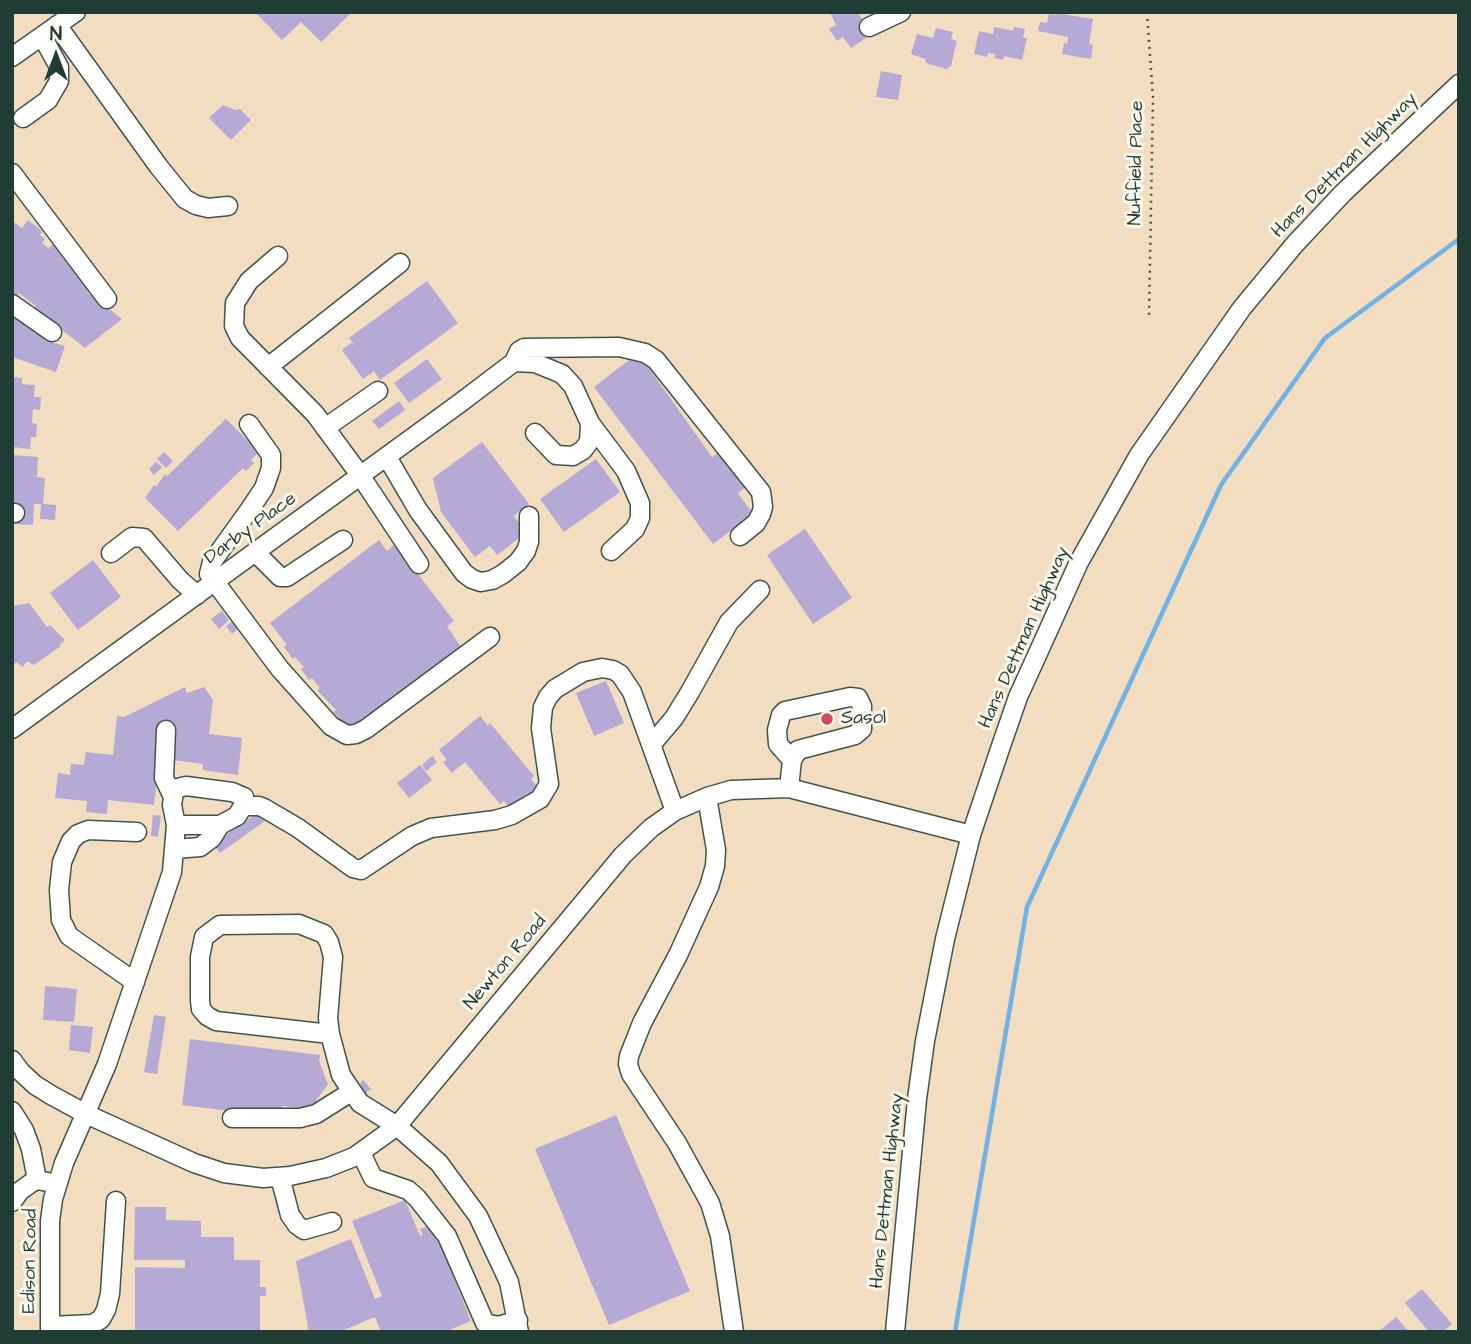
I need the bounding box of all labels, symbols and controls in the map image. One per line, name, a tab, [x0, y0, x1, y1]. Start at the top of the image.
north arrow	[21, 21, 91, 91]
text: N	[50, 21, 62, 48]
street label: Hans Dettman Highway	[1268, 89, 1422, 243]
street label: Nuffield Place	[1125, 100, 1149, 226]
street label: Darby Place	[201, 488, 301, 570]
street label: Hans Dettman Highway	[975, 544, 1075, 732]
place label: Sasol	[841, 708, 886, 730]
marker: Sasol	[819, 711, 835, 727]
street label: Newton Road	[460, 911, 552, 1015]
street label: Hans Dettman Highway	[866, 1092, 910, 1290]
street label: Edison Road	[19, 1208, 43, 1314]

